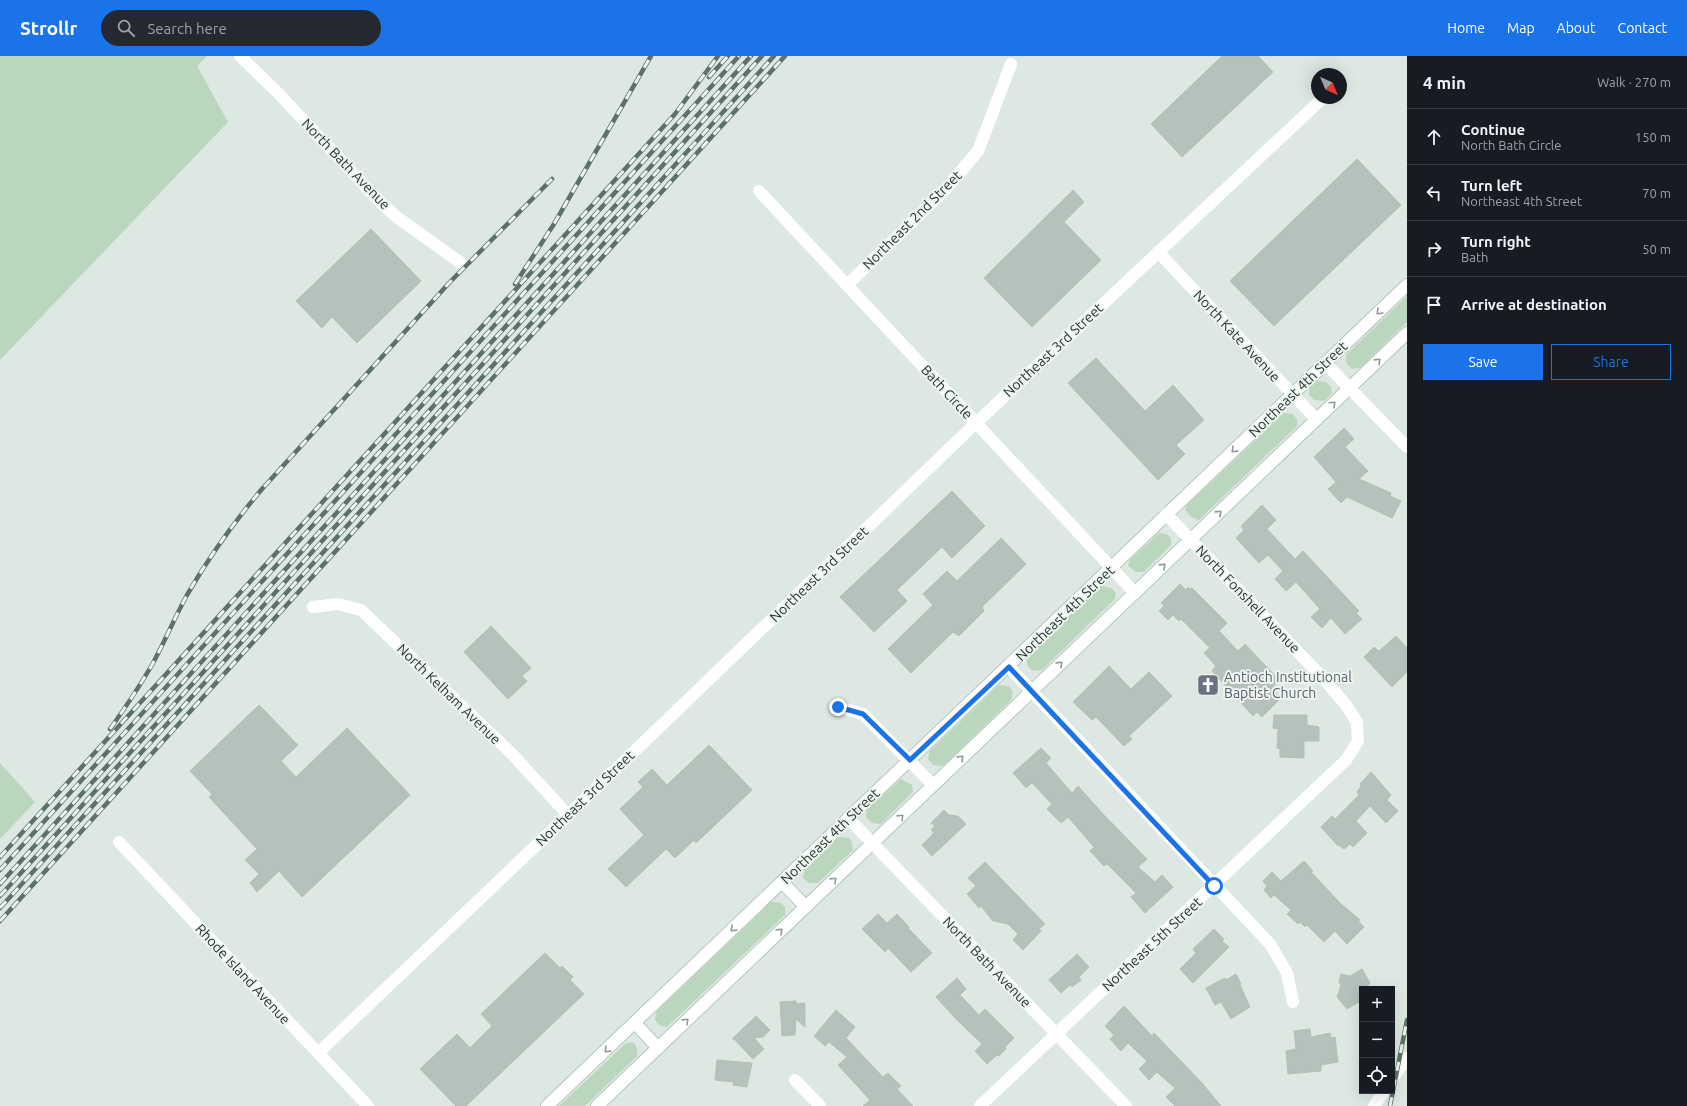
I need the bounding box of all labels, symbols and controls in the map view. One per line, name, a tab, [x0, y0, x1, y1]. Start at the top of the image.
search box	[101, 10, 381, 46]
text: Strollr	[20, 17, 77, 39]
icon: search	[115, 17, 137, 39]
text: Search here	[147, 20, 227, 37]
text: Home	[1447, 20, 1485, 36]
text: Map	[1507, 20, 1535, 36]
text: About	[1557, 20, 1596, 36]
text: Contact	[1618, 20, 1667, 36]
north arrow	[1311, 68, 1347, 104]
text: 4 min	[1423, 73, 1466, 92]
text: Walk · 270 m	[1597, 75, 1671, 89]
street label: North Bath Avenue	[299, 115, 393, 213]
text: Continue	[1461, 121, 1525, 138]
icon: ahead	[1423, 126, 1445, 148]
text: 150 m	[1635, 130, 1671, 144]
text: North Bath Circle	[1461, 138, 1561, 152]
street label: Northeast 2nd Street	[859, 167, 965, 273]
text: Turn left	[1461, 177, 1522, 194]
icon: left	[1423, 182, 1445, 204]
text: 70 m	[1642, 186, 1671, 200]
text: Northeast 4th Street	[1461, 194, 1582, 208]
text: Turn right	[1461, 233, 1531, 250]
icon: right	[1423, 238, 1445, 260]
text: 50 m	[1642, 242, 1671, 256]
text: Bath	[1461, 250, 1488, 264]
street label: North Kate Avenue	[1190, 287, 1284, 385]
icon: arrive	[1423, 294, 1445, 316]
text: Arrive at destination	[1461, 296, 1607, 313]
street label: Northeast 3rd Street	[1000, 299, 1106, 400]
one-way arrow	[1376, 307, 1384, 315]
street label: Northeast 4th Street	[1246, 338, 1351, 440]
button: Save	[1423, 344, 1543, 380]
button: Share	[1551, 344, 1671, 380]
one-way arrow	[1373, 359, 1380, 366]
street label: Bath Circle	[918, 362, 976, 422]
one-way arrow	[1328, 401, 1336, 409]
one-way arrow	[1231, 445, 1238, 452]
one-way arrow	[1214, 510, 1222, 518]
street label: Northeast 3rd Street	[767, 523, 872, 625]
street label: North Fonshell Avenue	[1192, 542, 1304, 656]
street label: Northeast 4th Street	[1013, 562, 1118, 664]
one-way arrow	[1158, 564, 1166, 571]
street label: North Kelham Avenue	[394, 640, 504, 748]
one-way arrow	[1056, 662, 1063, 669]
place label: Antioch Institutional Baptist Church	[1224, 669, 1352, 701]
church icon: Antioch Institutional Baptist Church	[1195, 672, 1221, 698]
route end	[829, 698, 847, 716]
street label: Northeast 3rd Street	[533, 747, 638, 849]
one-way arrow	[956, 756, 964, 763]
street label: Northeast 4th Street	[778, 785, 883, 887]
one-way arrow	[896, 814, 903, 821]
one-way arrow	[829, 877, 837, 885]
route start	[1205, 877, 1223, 895]
street label: Northeast 5th Street	[1099, 893, 1205, 994]
street label: North Bath Avenue	[940, 913, 1034, 1011]
street label: Rhode Island Avenue	[192, 921, 294, 1027]
one-way arrow	[730, 924, 738, 931]
one-way arrow	[775, 929, 783, 936]
map controls	[1359, 986, 1395, 1094]
button: +	[1359, 986, 1395, 1022]
one-way arrow	[681, 1018, 689, 1026]
button: −	[1359, 1022, 1395, 1058]
one-way arrow	[604, 1045, 612, 1052]
button: locate	[1359, 1058, 1395, 1094]

